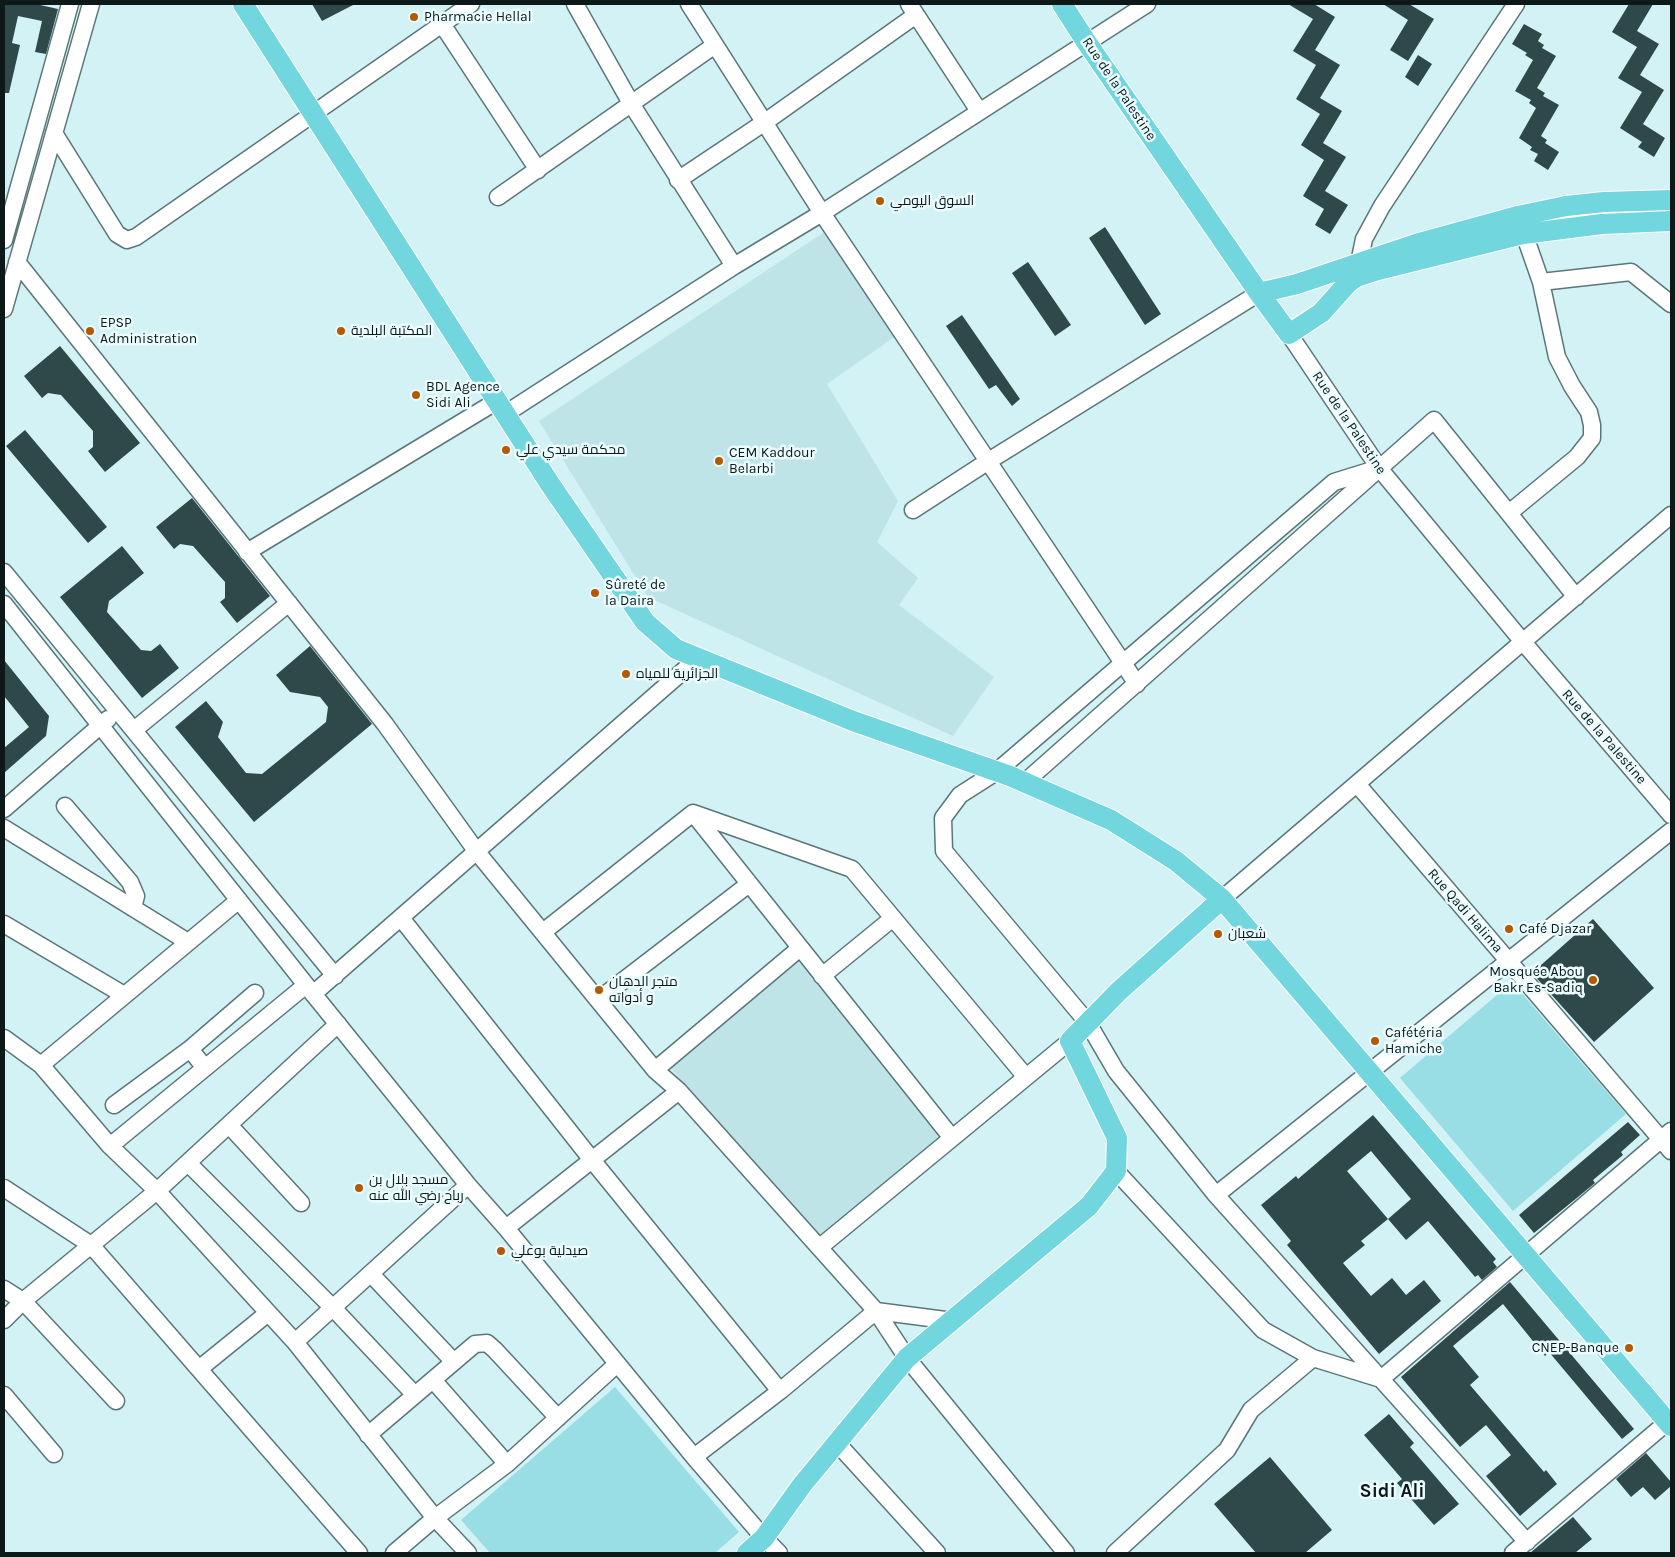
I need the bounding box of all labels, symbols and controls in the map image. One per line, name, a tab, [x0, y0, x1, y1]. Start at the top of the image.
place label: Pharmacie Hellal	[424, 9, 532, 25]
marker: Pharmacie Hellal	[408, 11, 420, 23]
street label: Rue de la Palestine	[1078, 34, 1160, 144]
place label: السوق اليومي	[890, 193, 974, 209]
marker: السوق اليومي	[874, 195, 886, 207]
place label: EPSP Administration	[100, 315, 197, 348]
place label: المكتبة البلدية	[351, 323, 432, 339]
marker: EPSP Administration	[84, 325, 96, 337]
marker: المكتبة البلدية	[335, 325, 347, 337]
street label: Rue de la Palestine	[1308, 368, 1390, 478]
place label: BDL Agence Sidi Ali	[426, 379, 500, 412]
marker: BDL Agence Sidi Ali	[410, 389, 422, 401]
place label: محكمة سيدي علي	[516, 442, 626, 458]
marker: محكمة سيدي علي	[500, 444, 512, 456]
place label: CEM Kaddour Belarbi	[729, 445, 815, 478]
marker: CEM Kaddour Belarbi	[713, 455, 725, 467]
place label: Sûreté de la Daira	[605, 577, 665, 610]
marker: Sûreté de la Daira	[589, 587, 601, 599]
place label: الجزائرية للمياه	[636, 666, 718, 682]
marker: الجزائرية للمياه	[620, 668, 632, 680]
street label: Rue de la Palestine	[1558, 686, 1650, 788]
street label: Rue Qadi Halima	[1424, 865, 1506, 957]
place label: Café Djazar	[1519, 921, 1591, 937]
marker: Café Djazar	[1503, 923, 1515, 935]
place label: شعبان	[1228, 926, 1266, 942]
marker: شعبان	[1212, 928, 1224, 940]
place label: Mosquée Abou Bakr Es-Sadiq	[1489, 964, 1583, 996]
place label: متجر الدهان و أدواته	[609, 974, 678, 1006]
marker: Mosquée Abou Bakr Es-Sadiq	[1587, 974, 1599, 986]
marker: متجر الدهان و أدواته	[593, 984, 605, 996]
place label: Cafétéria Hamiche	[1385, 1025, 1443, 1058]
marker: Cafétéria Hamiche	[1369, 1035, 1381, 1047]
place label: مسجد بلال بن رباح رضي الله عنه	[369, 1172, 464, 1204]
marker: مسجد بلال بن رباح رضي الله عنه	[353, 1182, 365, 1194]
place label: صيدلية بوعلي	[511, 1243, 588, 1259]
marker: صيدلية بوعلي	[495, 1245, 507, 1257]
place label: CNEP-Banque	[1532, 1340, 1619, 1356]
marker: CNEP-Banque	[1623, 1342, 1635, 1354]
district label: Sidi Ali	[1360, 1481, 1424, 1503]

